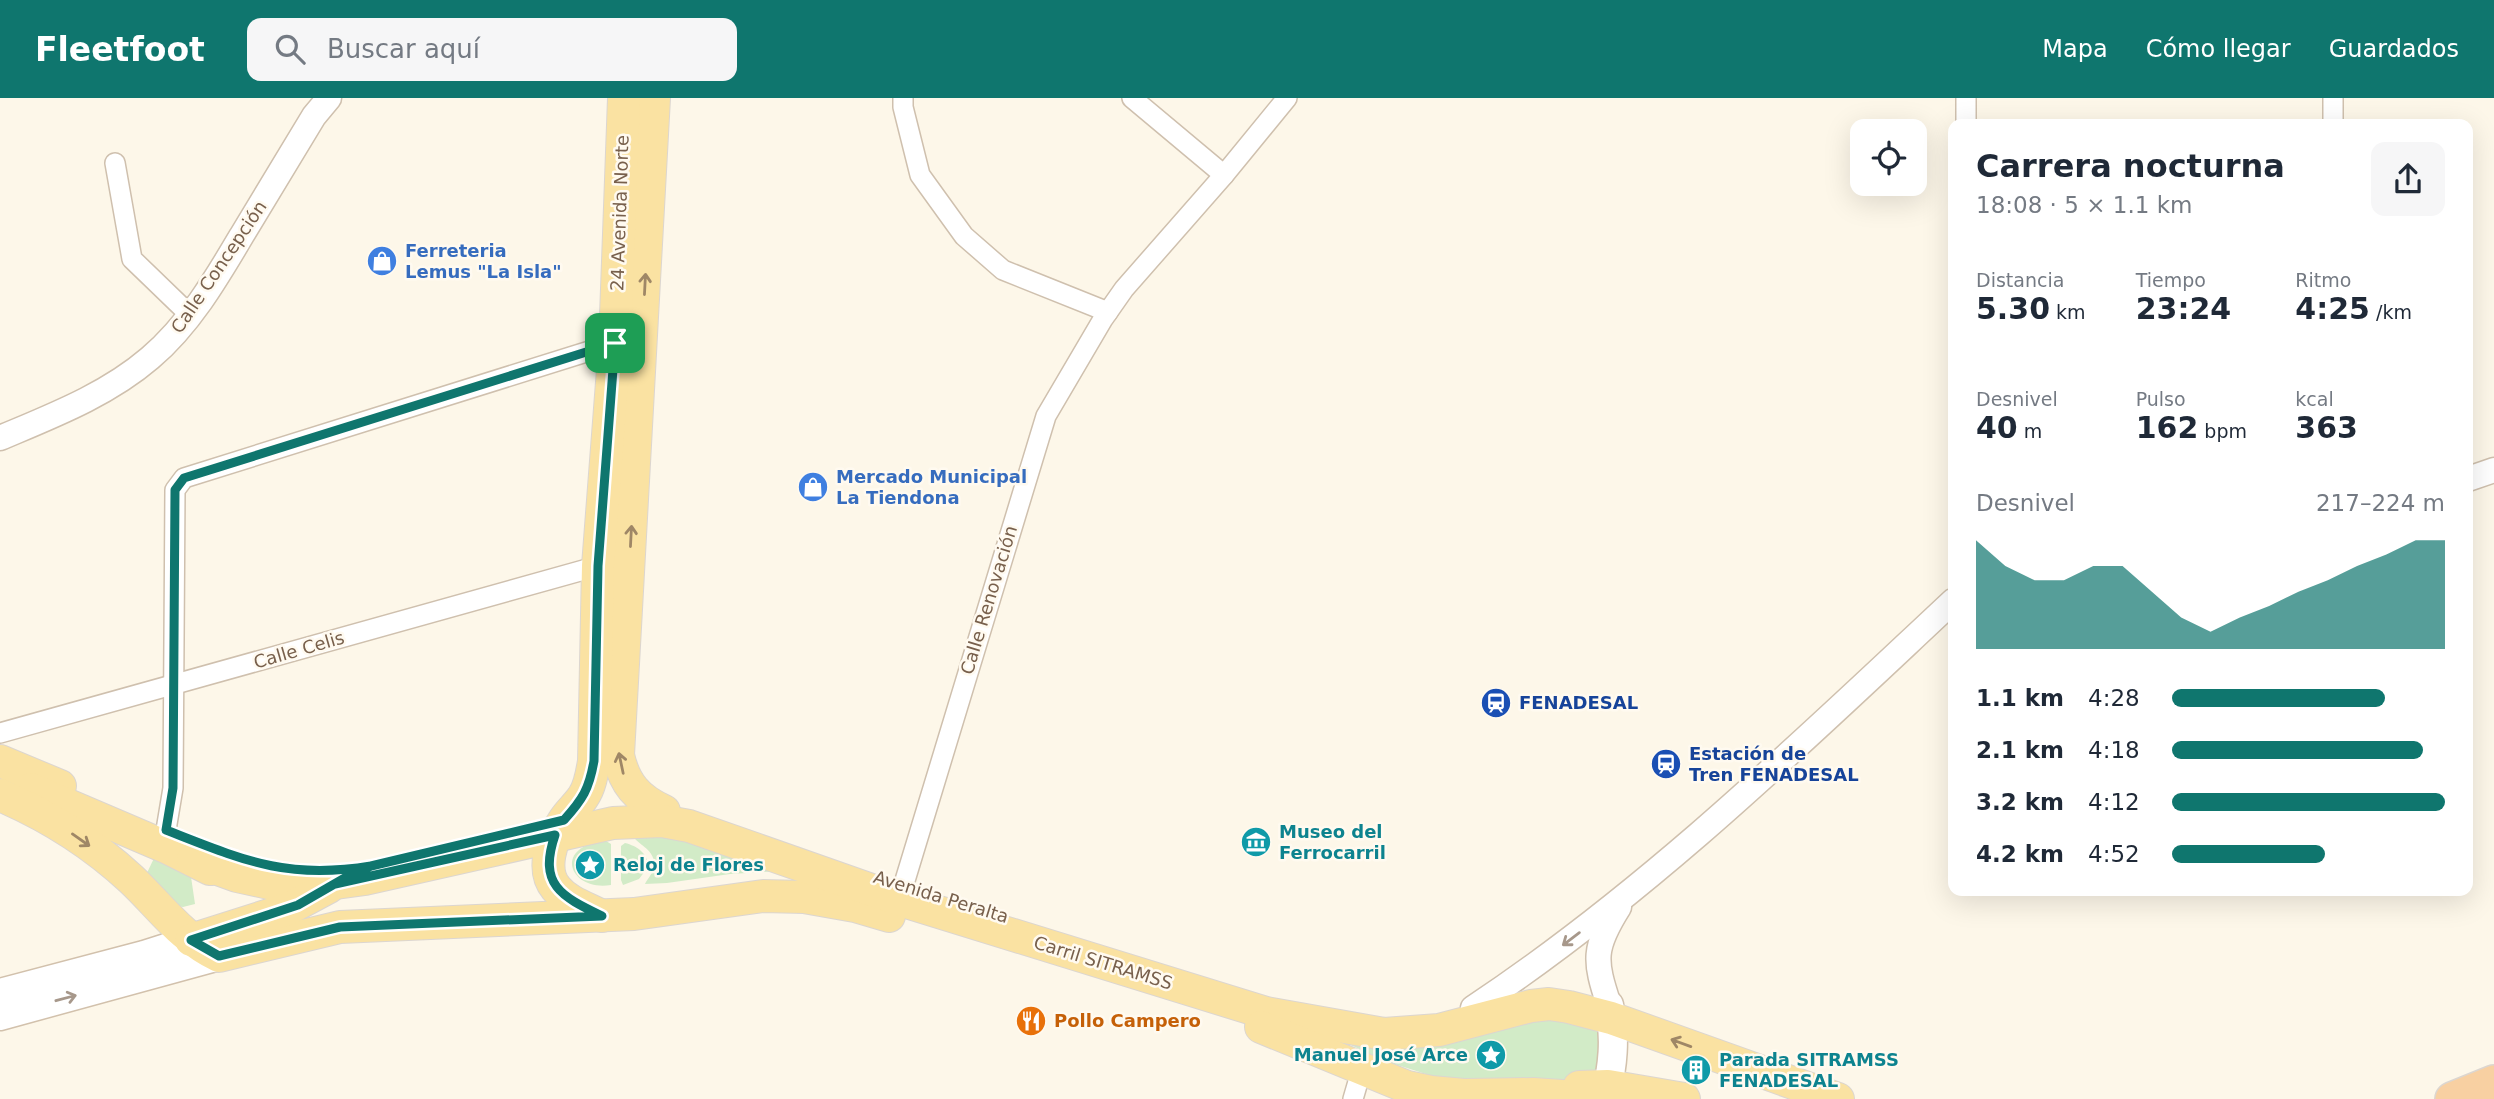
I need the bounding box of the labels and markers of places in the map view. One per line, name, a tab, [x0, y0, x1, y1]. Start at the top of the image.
place label: Ferreteria Lemus "La Isla"	[405, 240, 562, 282]
shop icon: Ferreteria Lemus "La Isla"	[365, 244, 399, 278]
pin	[585, 313, 645, 373]
place label: Mercado Municipal La Tiendona	[836, 466, 1027, 508]
shop icon: Mercado Municipal La Tiendona	[796, 470, 830, 504]
station icon: FENADESAL	[1479, 686, 1513, 720]
place label: FENADESAL	[1519, 692, 1638, 713]
place label: Estación de Tren FENADESAL	[1689, 743, 1859, 785]
station icon: Estación de Tren FENADESAL	[1649, 747, 1683, 781]
place label: Museo del Ferrocarril	[1279, 821, 1386, 863]
museum icon: Museo del Ferrocarril	[1239, 825, 1273, 859]
place icon: Reloj de Flores	[573, 848, 607, 882]
place label: Reloj de Flores	[613, 854, 764, 875]
restaurant icon: Pollo Campero	[1014, 1004, 1048, 1038]
place label: Pollo Campero	[1054, 1010, 1201, 1031]
place icon: Manuel José Arce	[1474, 1038, 1508, 1072]
place label: Manuel José Arce	[1294, 1044, 1468, 1065]
place label: Parada SITRAMSS FENADESAL	[1719, 1049, 1899, 1091]
building icon: Parada SITRAMSS FENADESAL	[1679, 1053, 1713, 1087]

